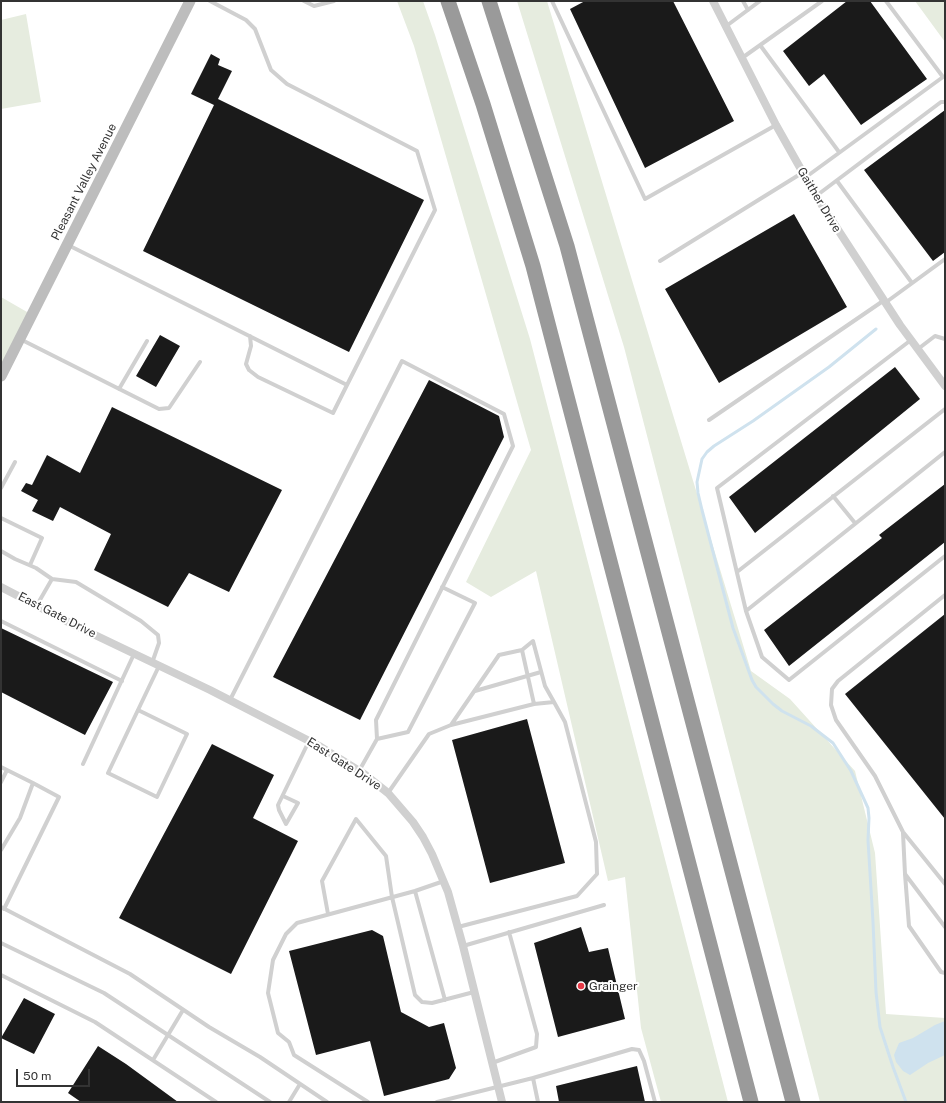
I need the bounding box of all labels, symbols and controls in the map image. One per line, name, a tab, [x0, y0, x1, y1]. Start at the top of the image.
street label: Pleasant Valley Avenue	[48, 121, 120, 243]
street label: Gaither Drive	[794, 165, 844, 235]
street label: East Gate Drive	[16, 589, 98, 641]
street label: East Gate Drive	[304, 735, 384, 793]
place label: Grainger	[589, 979, 638, 993]
marker: Grainger	[576, 981, 586, 991]
scale bar	[18, 1061, 92, 1087]
text: 50 m	[23, 1069, 51, 1083]

